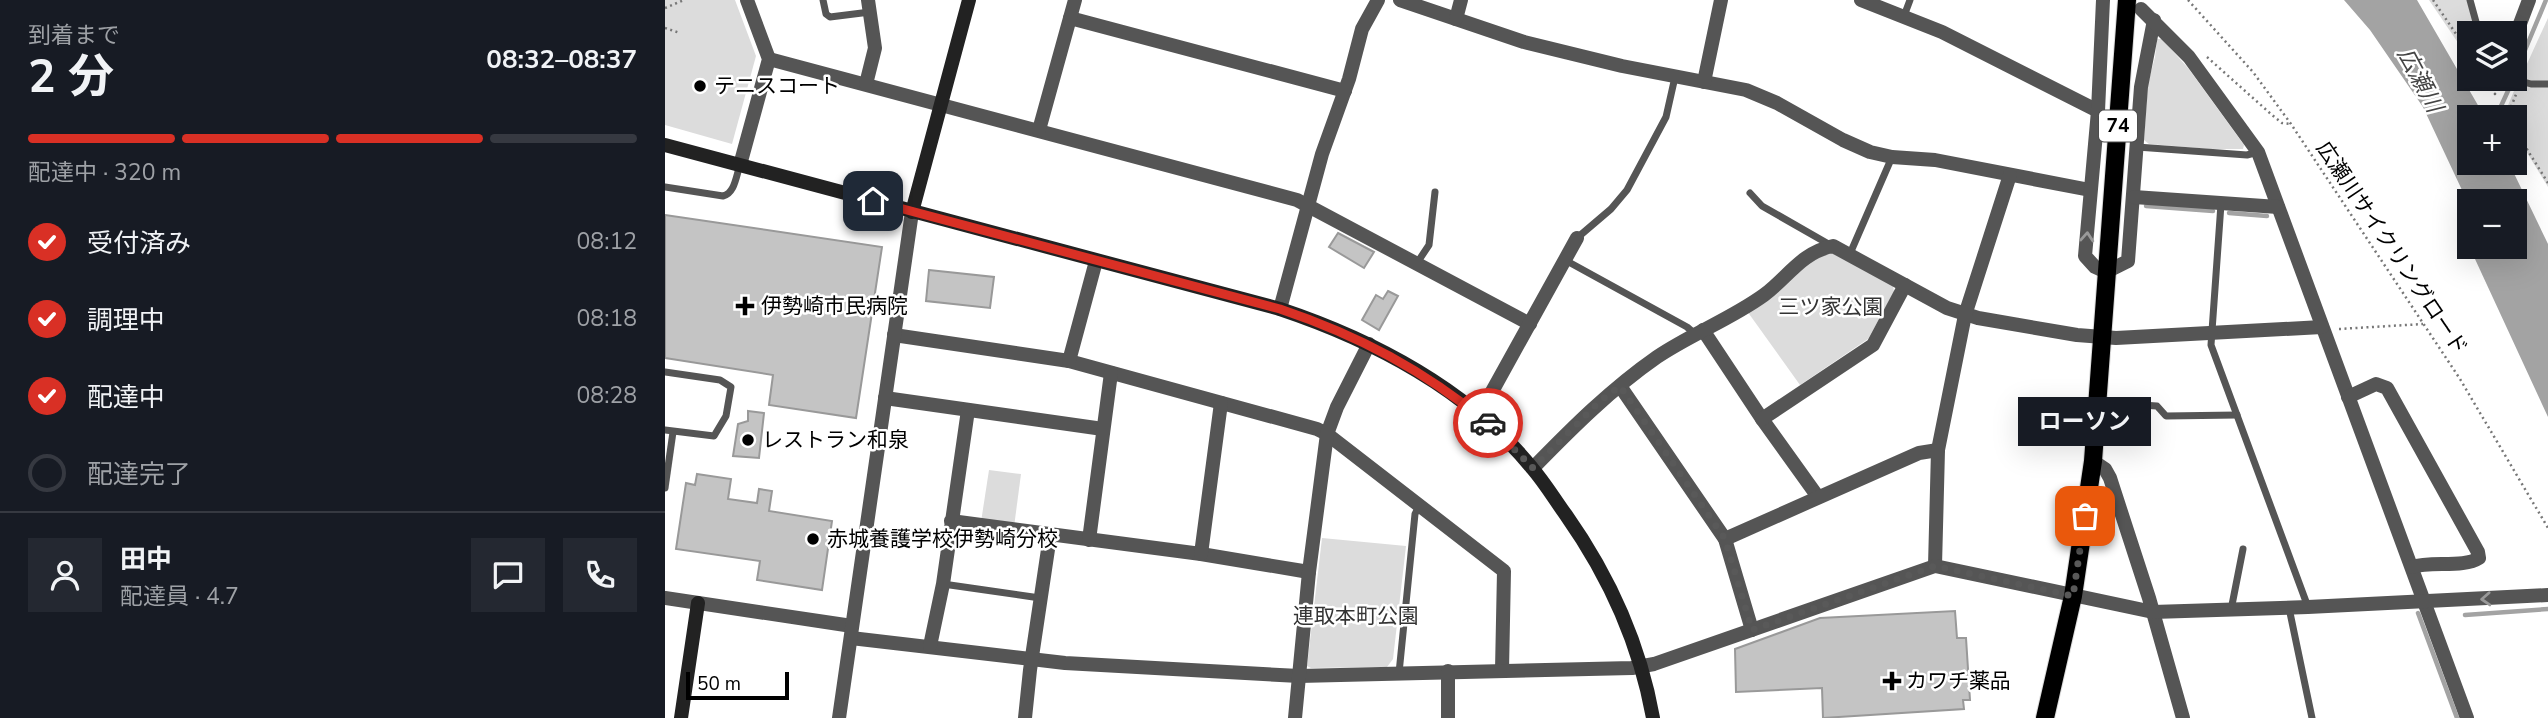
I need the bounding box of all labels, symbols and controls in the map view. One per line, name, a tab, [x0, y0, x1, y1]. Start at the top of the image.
text: 到着まで	[28, 20, 120, 51]
map controls	[2457, 21, 2527, 259]
button: layers	[2457, 21, 2527, 91]
text: 08:32–08:37	[486, 42, 637, 77]
water label: 広瀬川	[2390, 42, 2451, 120]
text: 2 分	[28, 45, 114, 108]
place label: テニスコート	[714, 72, 840, 100]
marker: テニスコート	[692, 78, 708, 94]
button: +	[2457, 105, 2527, 175]
road number: 74	[2099, 110, 2137, 142]
street label: 広瀬川サイクリングロード	[2310, 136, 2474, 360]
text: 配達中 · 320 m	[28, 157, 181, 188]
pin	[843, 171, 903, 231]
icon: home	[854, 182, 892, 220]
button: −	[2457, 189, 2527, 259]
icon: check	[28, 223, 66, 261]
text: 受付済み	[87, 226, 191, 261]
text: 08:12	[577, 226, 637, 257]
one-way arrow	[2079, 231, 2094, 242]
place label: 伊勢崎市民病院	[761, 292, 908, 320]
park label: 三ツ家公園	[1779, 293, 1884, 321]
marker: 伊勢崎市民病院	[735, 296, 755, 316]
icon: check	[28, 300, 66, 338]
text: 調理中	[87, 303, 165, 338]
text: 08:18	[577, 303, 637, 334]
icon: check	[28, 377, 66, 415]
text: 配達中	[87, 380, 165, 415]
text: 08:28	[577, 380, 637, 411]
courier	[1453, 388, 1523, 458]
callout: ローソン	[2019, 397, 2151, 446]
icon: car	[1469, 404, 1507, 442]
text: ローソン	[2039, 406, 2131, 437]
place label: レストラン和泉	[762, 426, 909, 454]
marker: レストラン和泉	[740, 432, 756, 448]
text: 配達完了	[87, 457, 191, 492]
pin	[2055, 486, 2115, 546]
icon: bag	[2066, 497, 2104, 535]
place label: 赤城養護学校伊勢崎分校	[827, 525, 1058, 553]
marker: 赤城養護学校伊勢崎分校	[805, 531, 821, 547]
button: person	[28, 538, 102, 612]
button: chat	[471, 538, 545, 612]
button: phone	[563, 538, 637, 612]
text: 田中	[120, 542, 172, 577]
text: 配達員 · 4.7	[120, 581, 239, 612]
one-way arrow	[2480, 591, 2491, 606]
park label: 連取本町公園	[1293, 602, 1419, 630]
place label: カワチ薬品	[1906, 667, 2011, 695]
scale bar	[686, 669, 789, 701]
text: 50 m	[697, 671, 741, 697]
marker: カワチ薬品	[1884, 673, 1900, 689]

